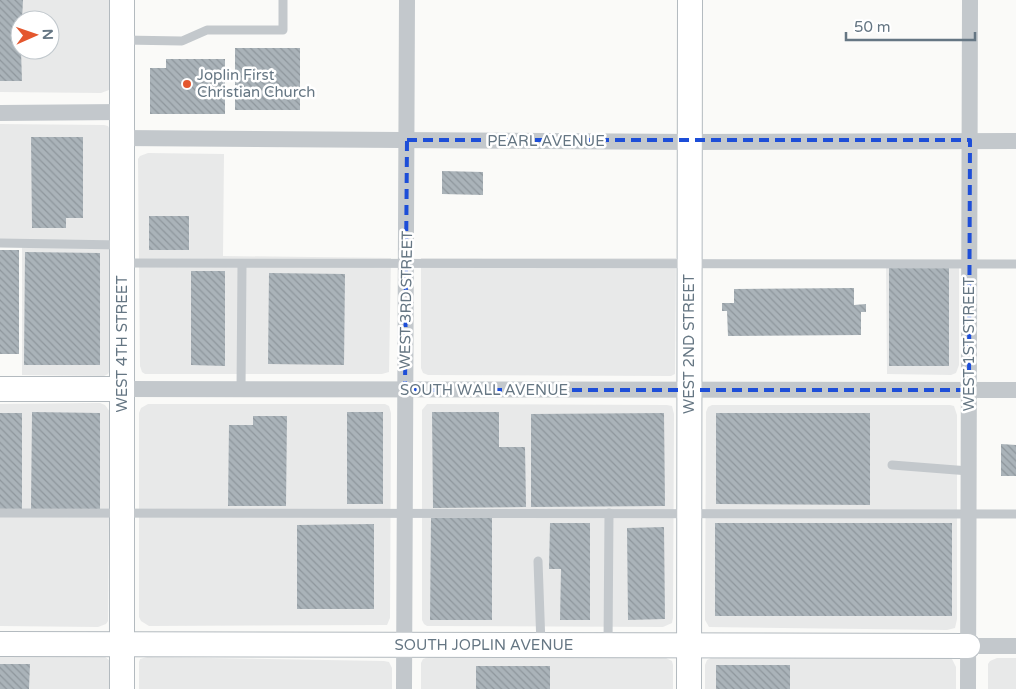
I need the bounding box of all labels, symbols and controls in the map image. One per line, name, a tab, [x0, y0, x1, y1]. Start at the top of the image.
north arrow	[10, 10, 60, 60]
scale bar	[846, 10, 975, 42]
text: 50 m	[854, 18, 891, 36]
text: N	[39, 29, 56, 40]
place label: Joplin First Christian Church	[197, 66, 315, 101]
marker: Joplin First Christian Church	[181, 78, 193, 90]
street label: PEARL AVENUE	[487, 132, 605, 150]
street label: WEST 3RD STREET	[396, 231, 416, 369]
street label: WEST 2ND STREET	[680, 274, 698, 414]
street label: WEST 4TH STREET	[113, 275, 131, 413]
street label: WEST 1ST STREET	[960, 277, 978, 411]
street label: SOUTH WALL AVENUE	[400, 381, 568, 399]
street label: SOUTH JOPLIN AVENUE	[395, 636, 573, 654]

